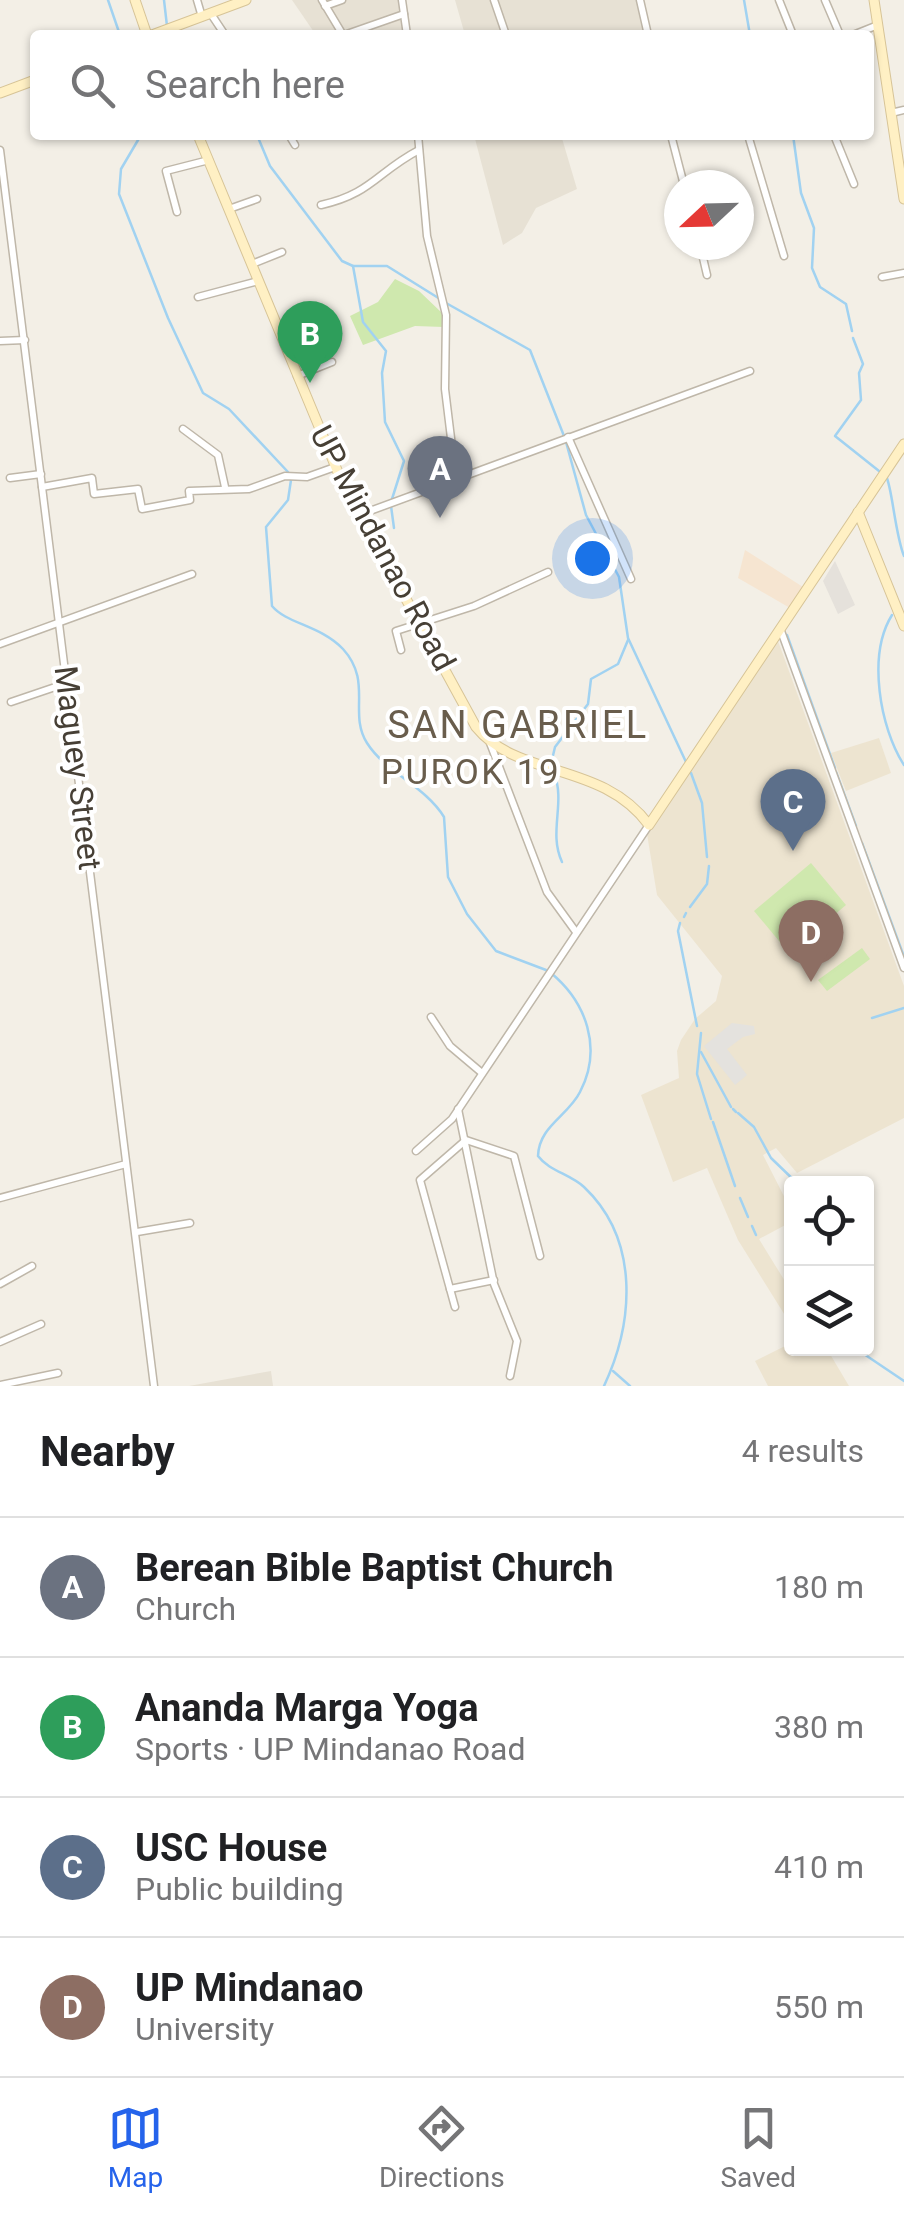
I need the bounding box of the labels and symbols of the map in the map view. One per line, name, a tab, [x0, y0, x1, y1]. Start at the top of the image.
north arrow	[664, 170, 754, 260]
pin: B	[278, 300, 342, 383]
street label: UP Mindanao Road	[302, 419, 464, 677]
pin: A	[408, 436, 472, 518]
your location	[567, 533, 618, 584]
street label: Maguey Street	[47, 664, 109, 872]
district label: SAN GABRIEL	[387, 703, 649, 747]
district label: PUROK 19	[381, 752, 561, 793]
pin: C	[760, 768, 826, 851]
pin: D	[778, 900, 844, 982]

